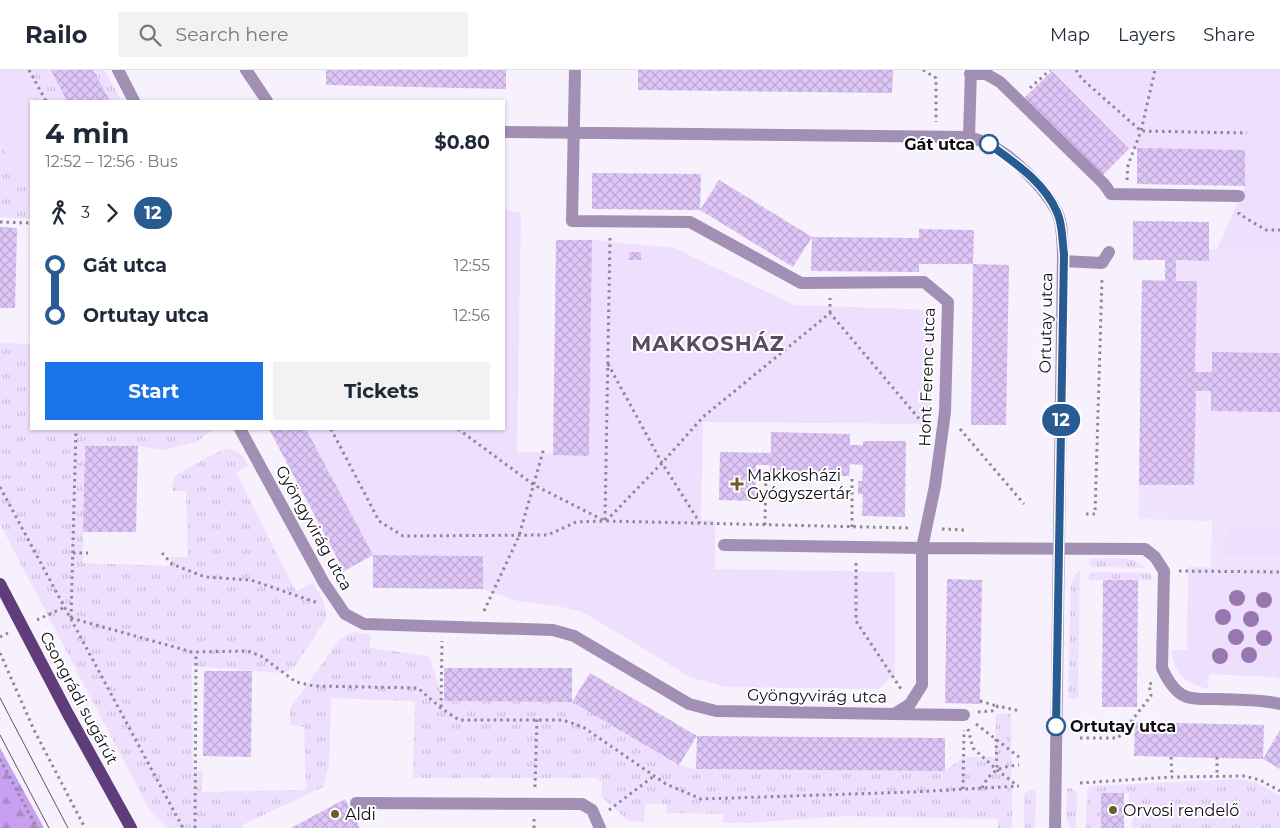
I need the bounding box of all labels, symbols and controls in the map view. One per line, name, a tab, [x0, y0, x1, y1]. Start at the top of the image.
search box	[118, 12, 468, 57]
text: Railo	[25, 20, 88, 49]
icon: search	[136, 21, 164, 49]
text: Search here	[176, 23, 289, 46]
text: Map	[1050, 24, 1090, 46]
text: Layers	[1118, 24, 1175, 46]
text: Share	[1203, 24, 1255, 46]
text: 4 min	[45, 116, 129, 150]
text: $0.80	[435, 131, 490, 154]
marker: Gát utca	[979, 134, 999, 154]
place label: Gát utca	[904, 135, 975, 154]
text: 12:52 – 12:56 · Bus	[45, 152, 178, 171]
icon: walk	[45, 199, 73, 227]
icon: forward	[98, 199, 126, 227]
text: 12	[144, 202, 162, 224]
text: 3	[81, 203, 90, 222]
text: Gát utca	[83, 254, 167, 277]
text: 12:55	[454, 256, 490, 275]
street label: Ortutay utca	[1036, 272, 1056, 374]
text: Ortutay utca	[83, 304, 209, 327]
text: 12:56	[453, 306, 490, 325]
street label: Hont Ferenc utca	[915, 307, 939, 447]
district label: MAKKOSHÁZ	[631, 331, 785, 356]
button: Start	[45, 362, 263, 420]
button: Tickets	[273, 362, 490, 420]
line badge: 12	[1038, 404, 1084, 436]
text: 12	[1052, 409, 1070, 431]
street label: Gyöngyvirág utca	[272, 462, 356, 594]
place label: Makkosházi Gyógyszertár	[747, 466, 852, 503]
marker: Makkosházi Gyógyszertár	[731, 478, 743, 490]
street label: Csongrádi sugárút	[36, 628, 122, 768]
street label: Gyöngyvirág utca	[747, 685, 887, 707]
marker: Ortutay utca	[1046, 716, 1066, 736]
place label: Ortutay utca	[1070, 717, 1176, 736]
place label: Orvosi rendelő	[1123, 801, 1239, 820]
marker: Orvosi rendelő	[1107, 804, 1119, 816]
place label: Aldi	[345, 805, 376, 824]
marker: Aldi	[329, 808, 341, 820]

